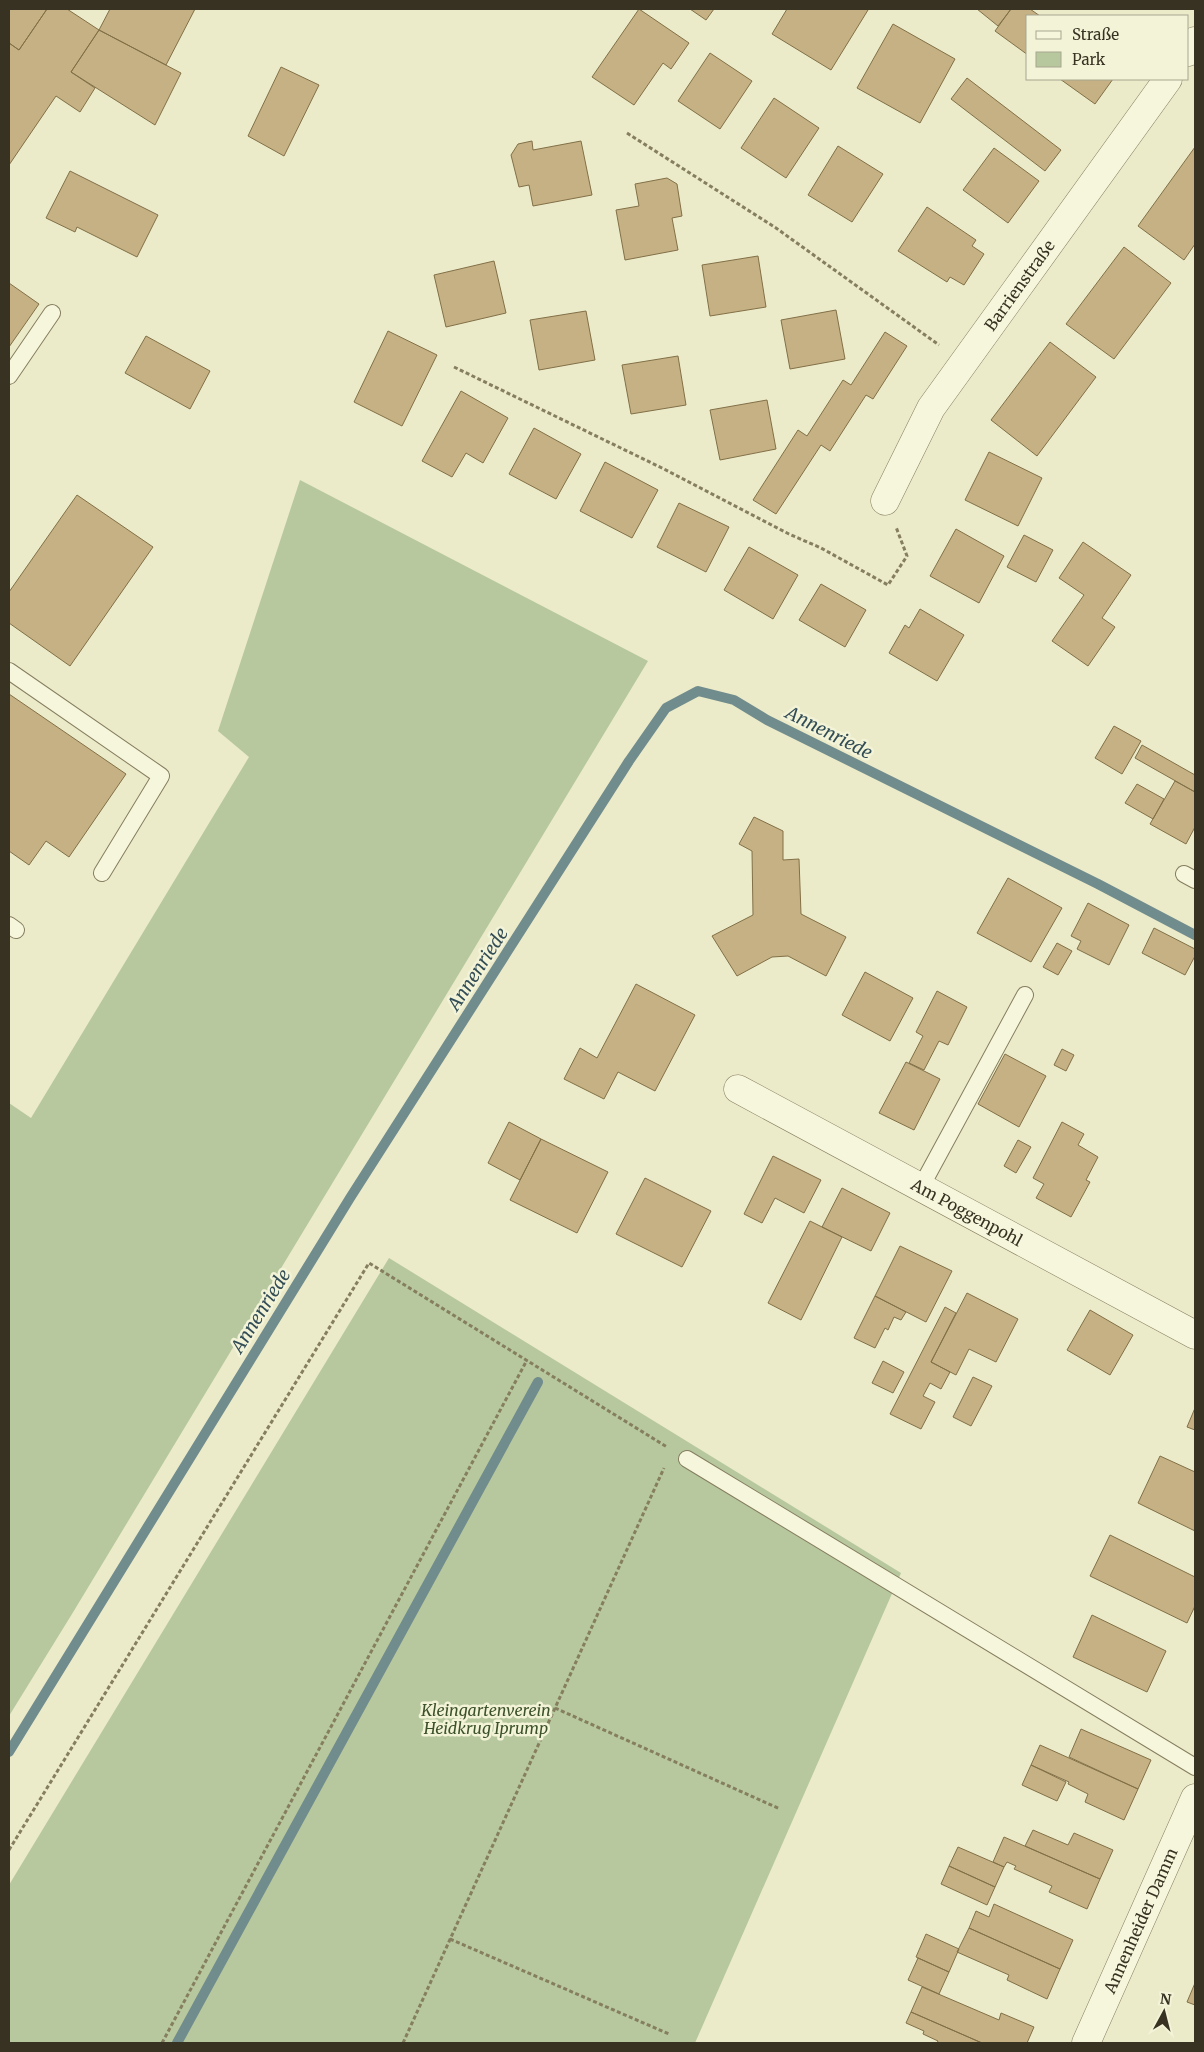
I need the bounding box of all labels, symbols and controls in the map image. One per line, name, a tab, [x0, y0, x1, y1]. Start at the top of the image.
legend	[1026, 15, 1189, 80]
text: Straße	[1072, 25, 1119, 44]
text: Park	[1072, 50, 1106, 69]
street label: Barrienstraße	[980, 236, 1059, 335]
water label: Annenriede	[780, 700, 876, 764]
water label: Annenriede	[441, 923, 513, 1016]
street label: Am Poggenpohl	[907, 1174, 1026, 1250]
water label: Annenriede	[225, 1265, 295, 1359]
park label: Kleingartenverein Heidkrug Iprump	[420, 1700, 551, 1738]
street label: Annenheider Damm	[1099, 1845, 1182, 1997]
north arrow	[1139, 1987, 1189, 2037]
text: N	[1159, 1989, 1172, 2009]

